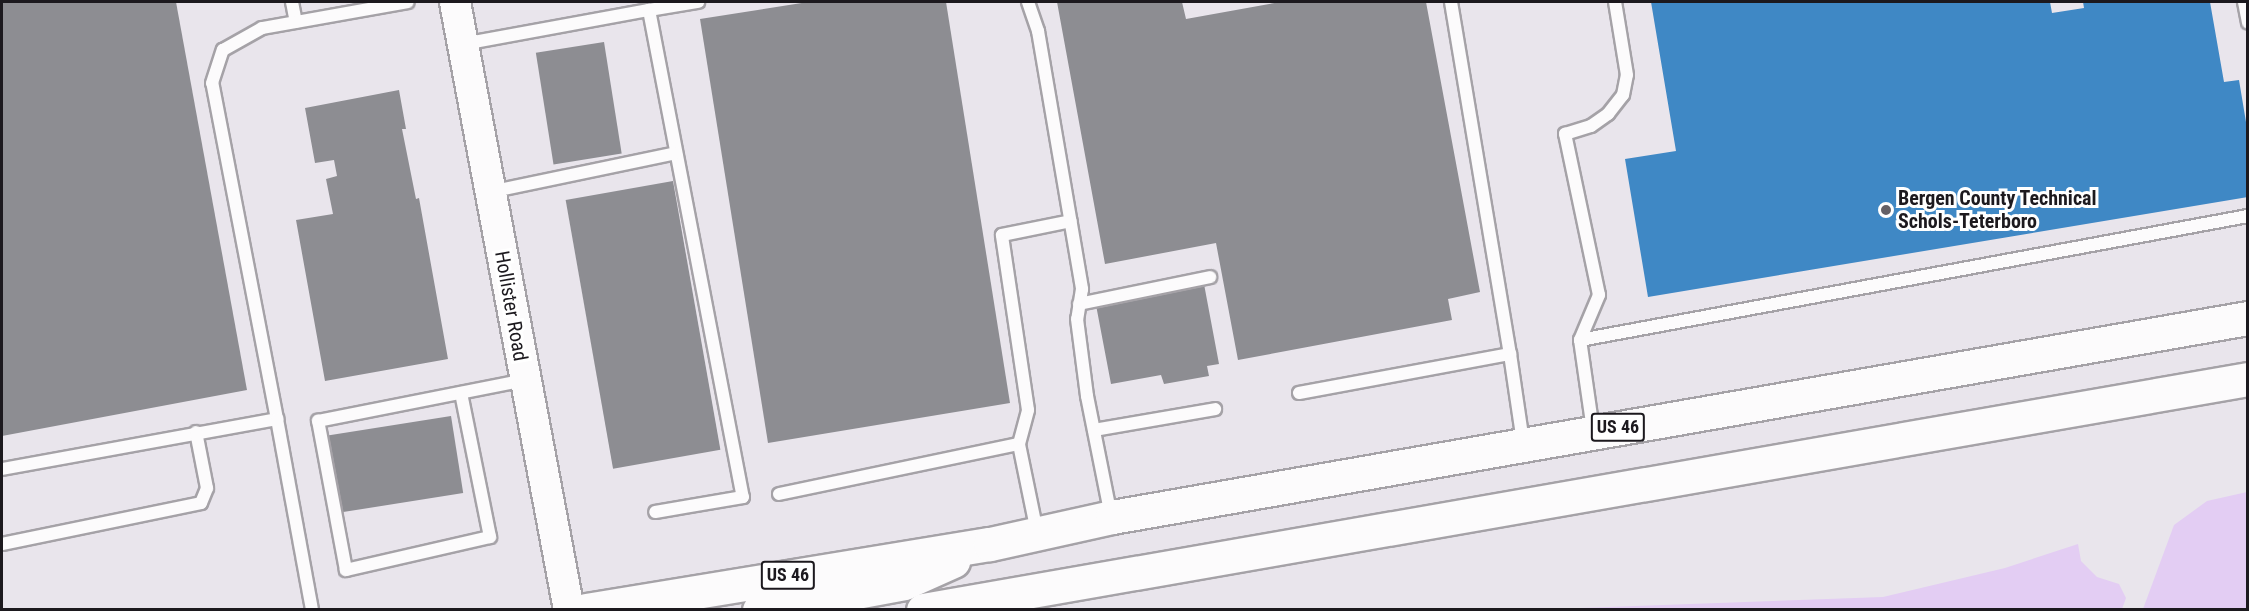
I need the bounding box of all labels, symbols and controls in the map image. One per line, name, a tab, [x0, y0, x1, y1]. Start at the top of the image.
place label: Bergen County Technical Schols-Teterboro	[1898, 186, 2097, 233]
marker: Bergen County Technical Schols-Teterboro	[1879, 203, 1893, 217]
street label: Hollister Road	[490, 249, 532, 363]
road number: US 46	[1590, 412, 1646, 442]
road number: US 46	[760, 560, 816, 590]

